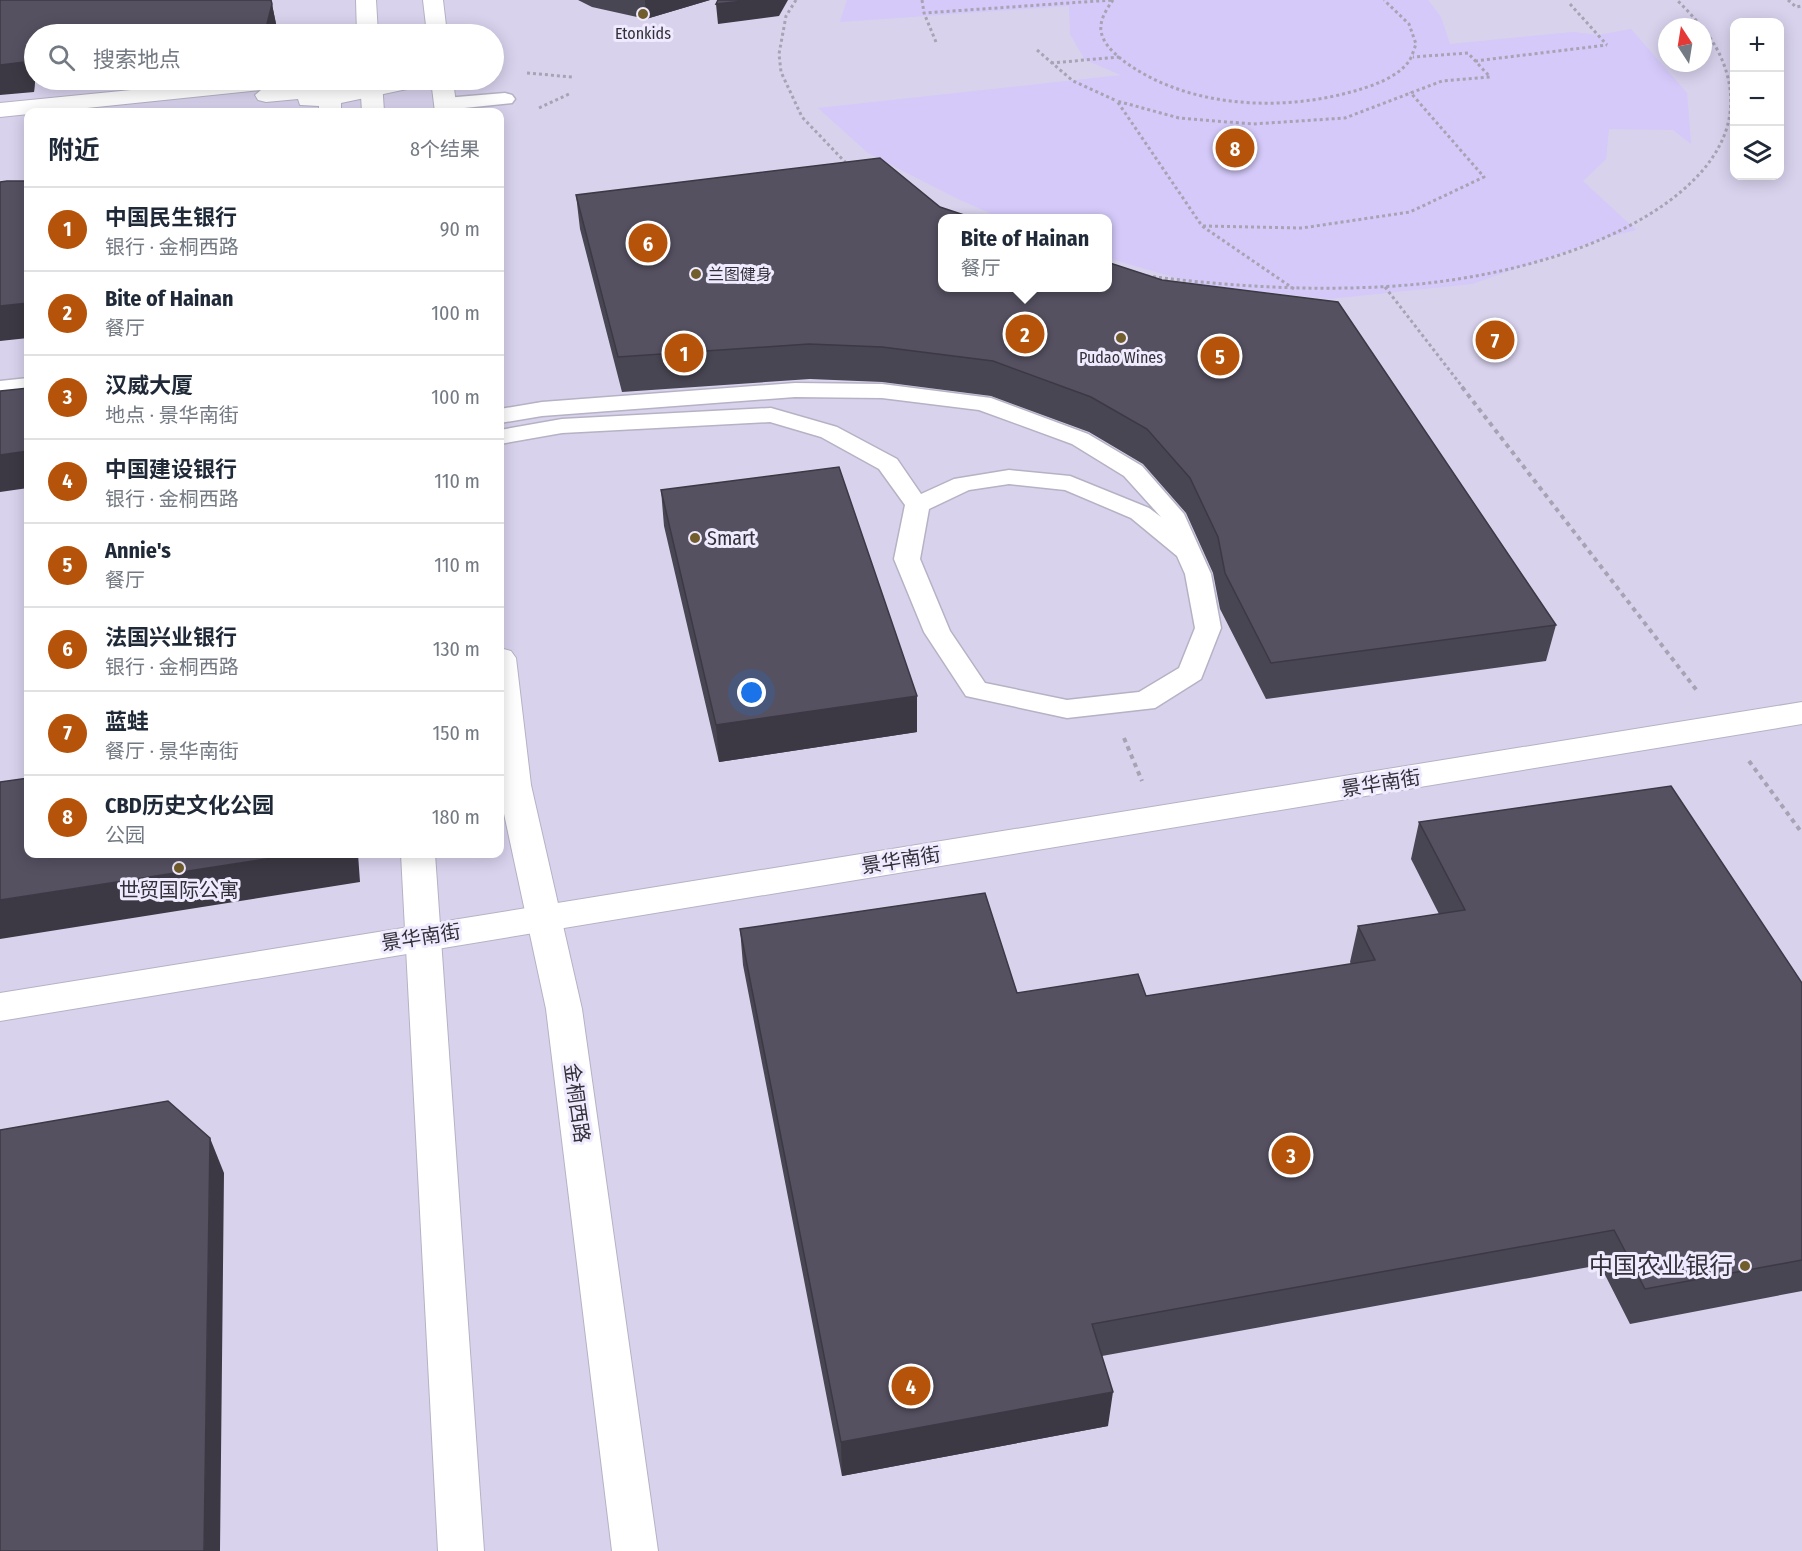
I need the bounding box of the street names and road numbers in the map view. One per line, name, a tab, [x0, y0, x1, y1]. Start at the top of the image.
street label: 景华南街	[1340, 765, 1422, 801]
street label: 景华南街	[860, 842, 942, 878]
street label: 景华南街	[380, 919, 462, 955]
street label: 金桐西路	[560, 1062, 594, 1144]

